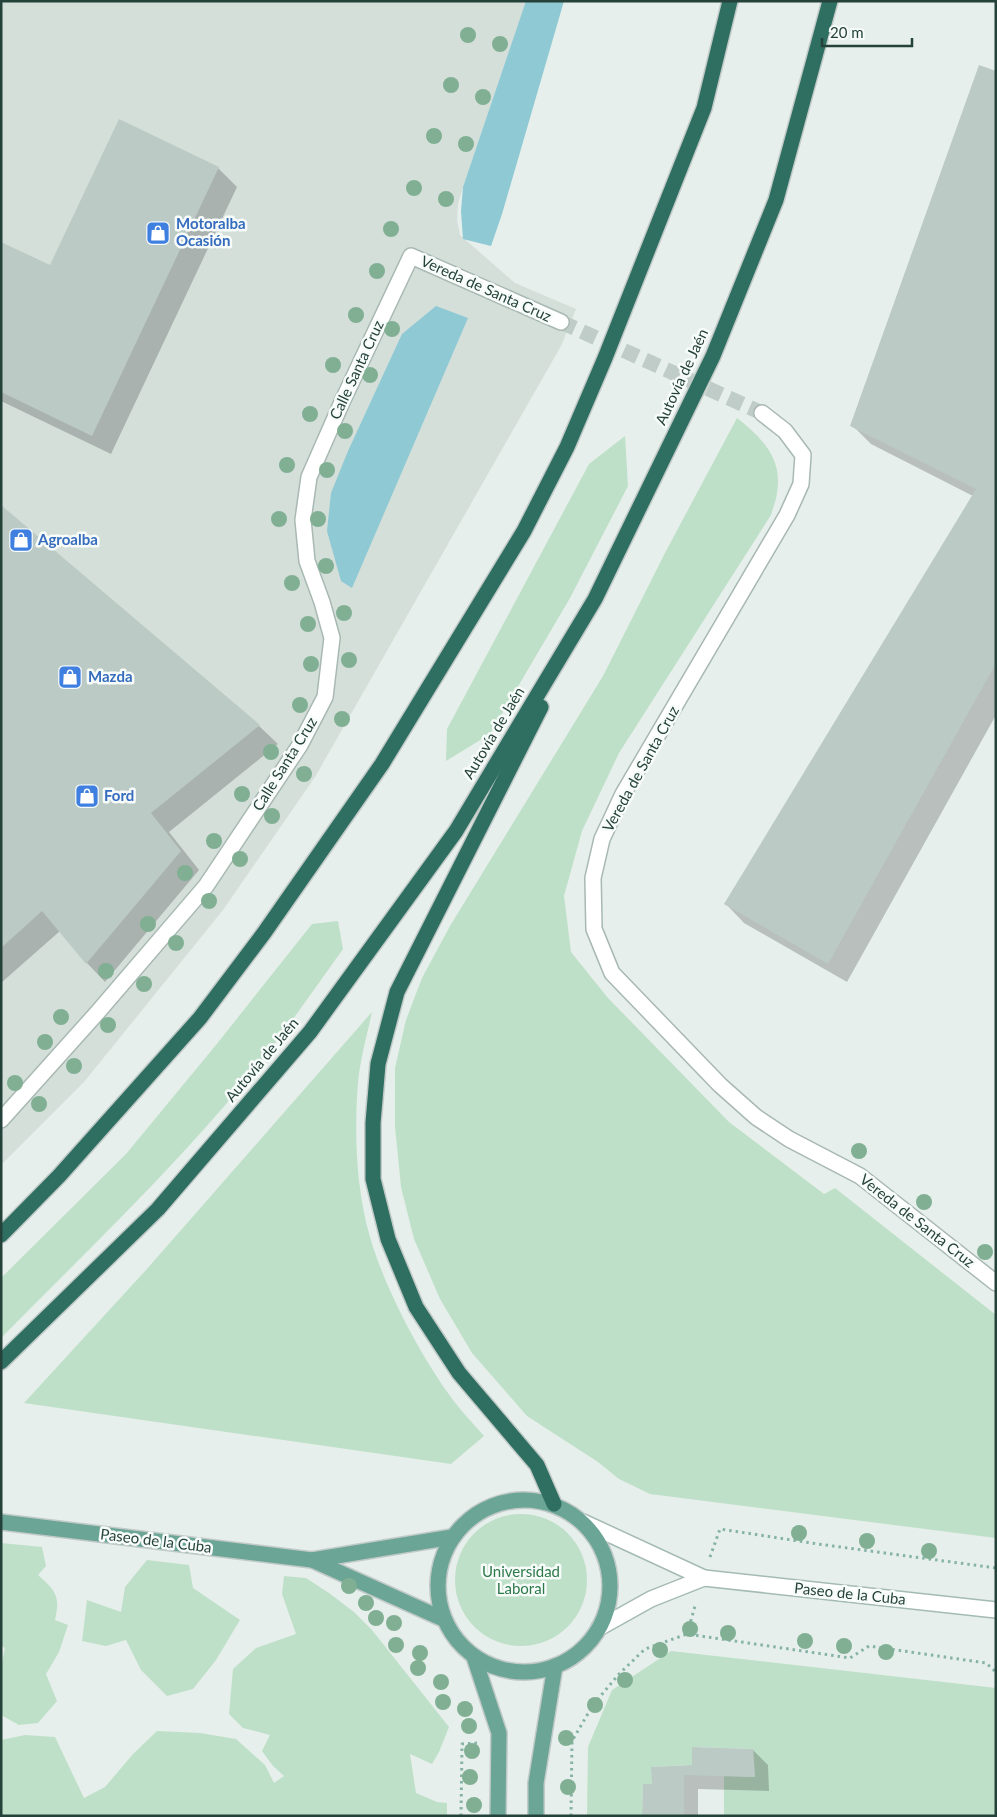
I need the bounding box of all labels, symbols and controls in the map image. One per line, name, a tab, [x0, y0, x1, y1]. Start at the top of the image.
scale bar	[822, 15, 912, 47]
text: 20 m	[830, 23, 864, 41]
place label: Motoralba Ocasión	[176, 214, 246, 249]
shop icon: Motoralba Ocasión	[145, 220, 171, 246]
street label: Vereda de Santa Cruz	[418, 251, 555, 325]
street label: Calle Santa Cruz	[325, 317, 387, 422]
street label: Autovía de Jaén	[651, 326, 711, 428]
shop icon: Agroalba	[8, 527, 34, 553]
place label: Agroalba	[37, 530, 98, 548]
shop icon: Mazda	[57, 664, 83, 690]
place label: Mazda	[88, 667, 133, 685]
street label: Autovía de Jaén	[459, 683, 528, 782]
street label: Vereda de Santa Cruz	[598, 702, 682, 834]
street label: Calle Santa Cruz	[248, 713, 320, 814]
shop icon: Ford	[74, 783, 100, 809]
place label: Ford	[104, 786, 134, 804]
street label: Autovía de Jaén	[221, 1014, 302, 1105]
street label: Vereda de Santa Cruz	[857, 1170, 979, 1271]
street label: Paseo de la Cuba	[99, 1524, 213, 1556]
park label: Universidad Laboral	[482, 1562, 560, 1597]
street label: Paseo de la Cuba	[793, 1578, 907, 1608]

